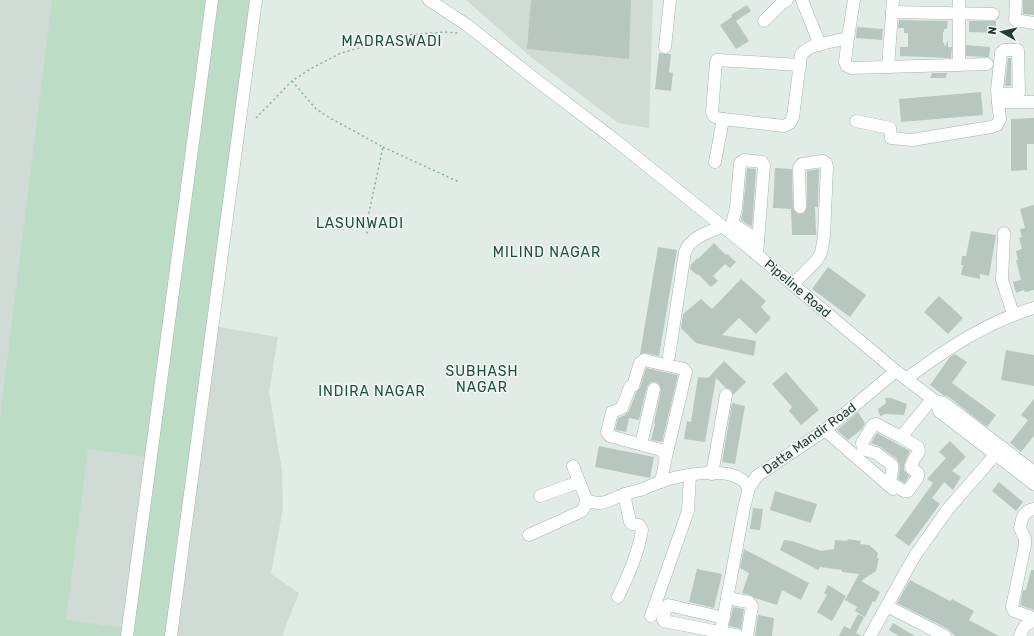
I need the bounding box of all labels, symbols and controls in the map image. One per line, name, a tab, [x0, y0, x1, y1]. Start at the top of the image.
north arrow	[982, 12, 1022, 52]
text: N	[986, 26, 1000, 36]
district label: MADRASWADI	[342, 33, 442, 50]
district label: LASUNWADI	[316, 215, 404, 232]
district label: MILIND NAGAR	[493, 244, 601, 261]
street label: Pipeline Road	[761, 256, 834, 320]
district label: SUBHASH NAGAR	[446, 363, 518, 396]
district label: INDIRA NAGAR	[318, 383, 426, 400]
street label: Datta Mandir Road	[760, 400, 859, 477]

